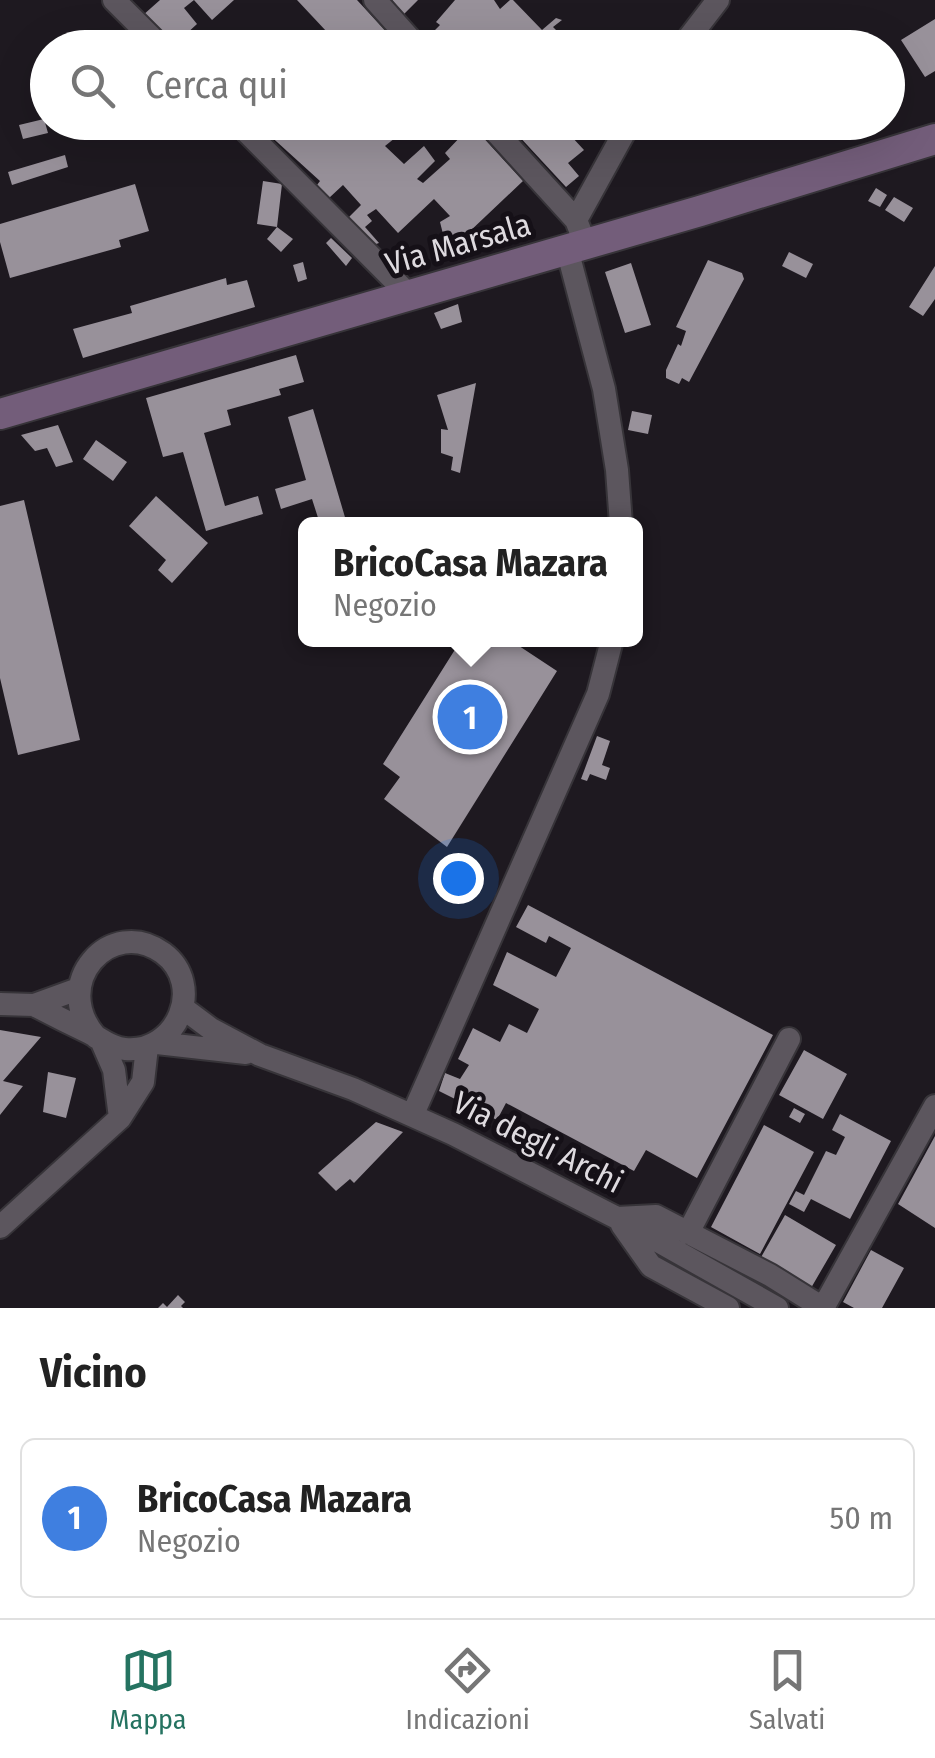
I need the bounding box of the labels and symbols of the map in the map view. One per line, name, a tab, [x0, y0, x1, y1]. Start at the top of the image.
street label: Via Marsala	[381, 205, 535, 283]
pin: 1	[438, 680, 502, 754]
your location	[433, 853, 484, 904]
street label: Via degli Archi	[447, 1083, 629, 1201]

